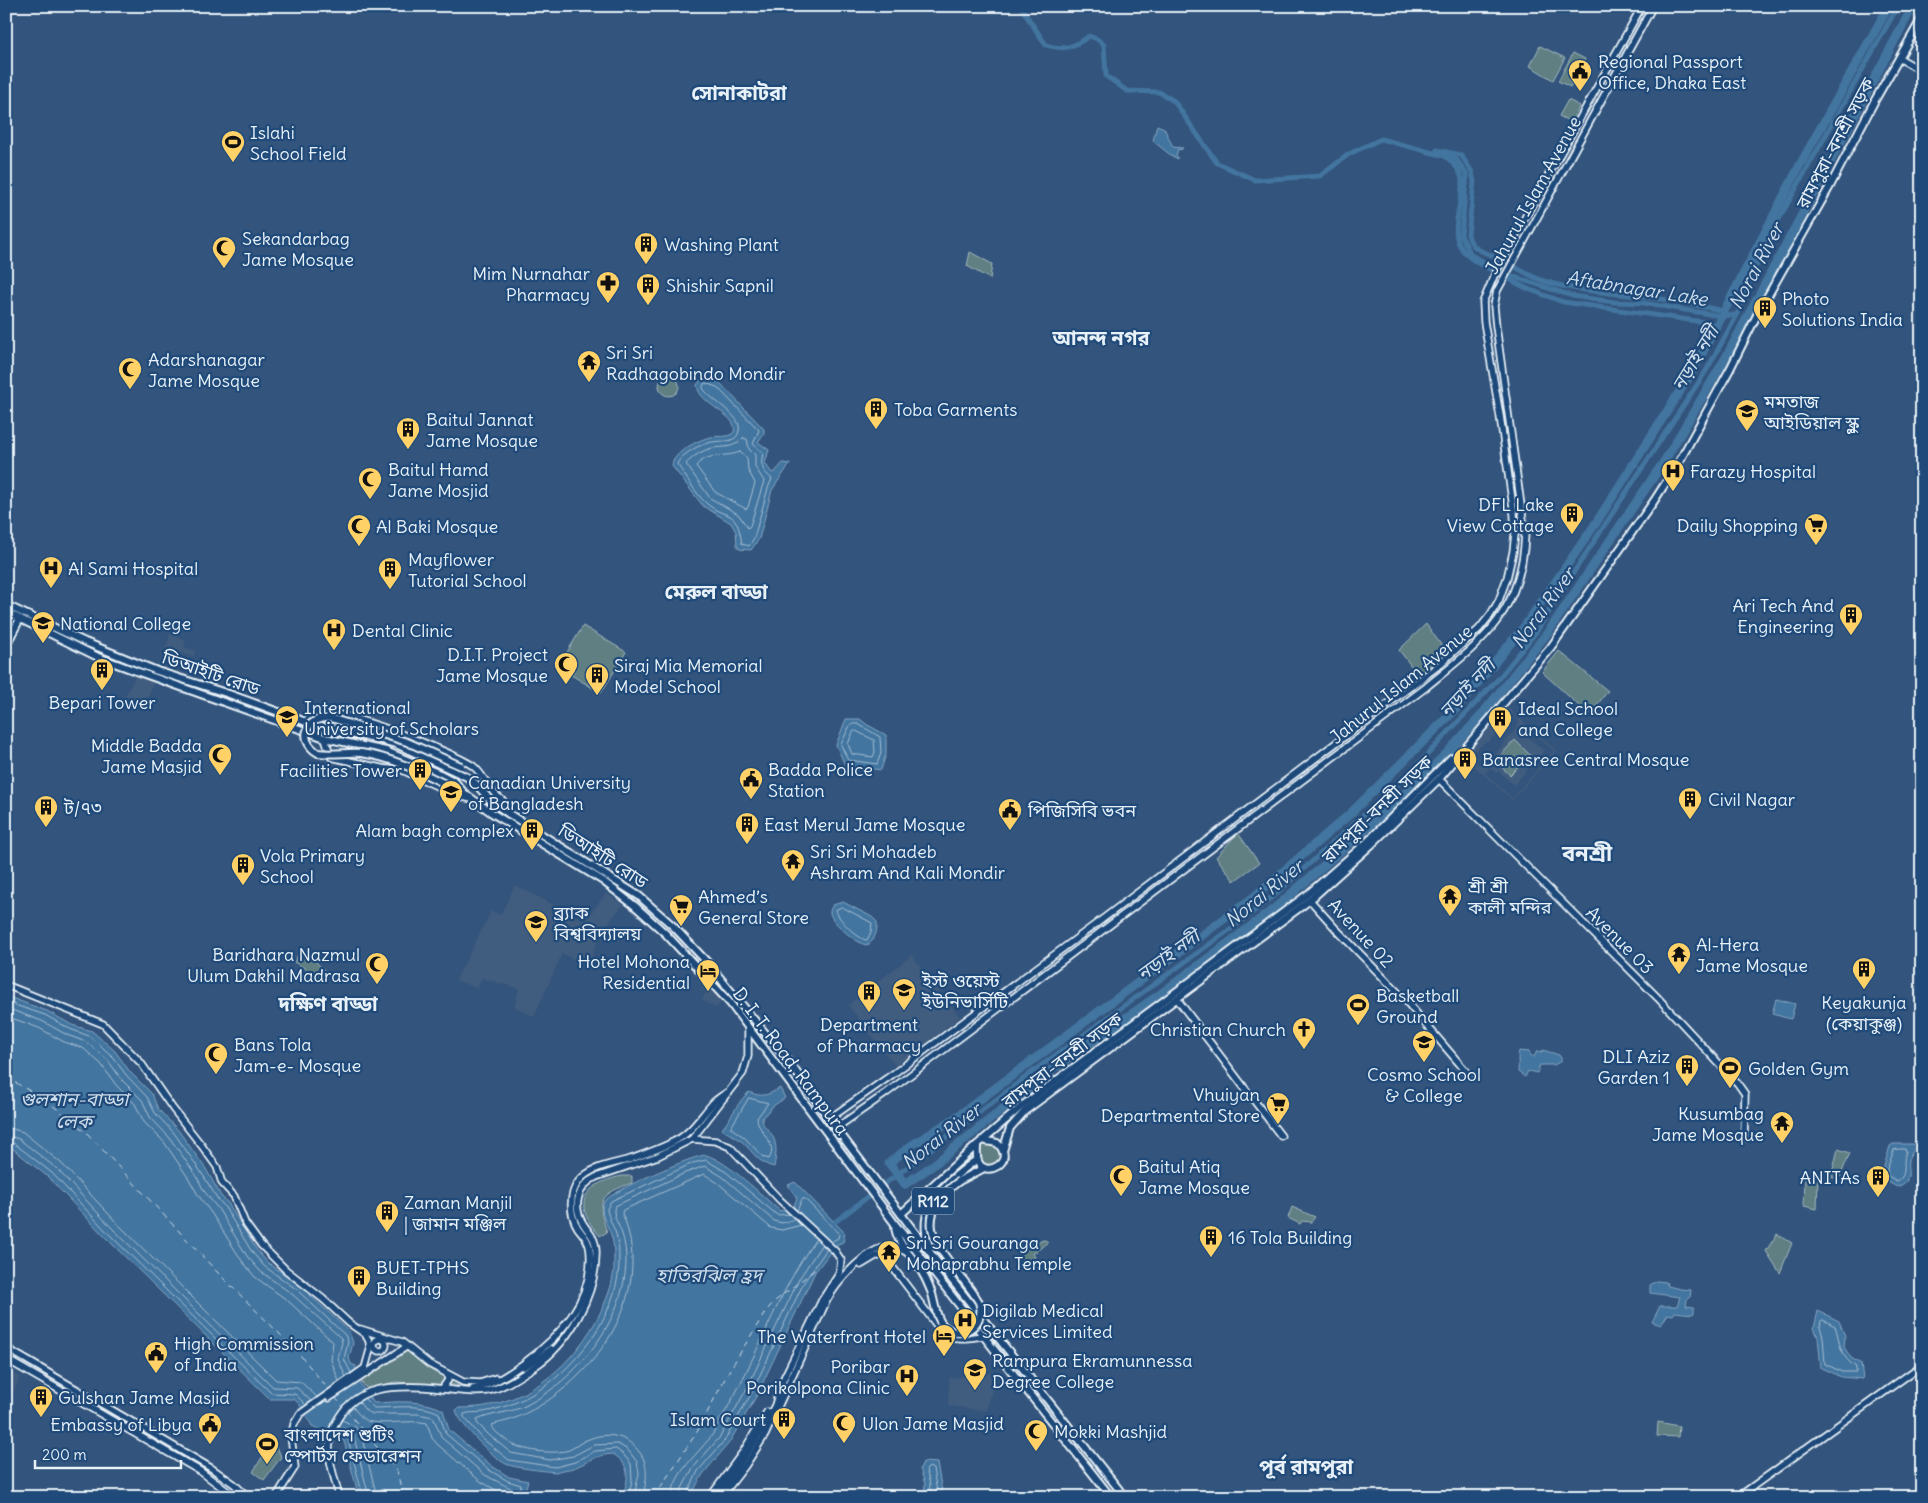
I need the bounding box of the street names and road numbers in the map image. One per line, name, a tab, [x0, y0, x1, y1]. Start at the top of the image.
street label: রামপুরা-বনশ্রী সড়ক	[1790, 73, 1879, 213]
street label: Jahurul Islam Avenue	[1480, 112, 1586, 278]
street label: Jahurul Islam Avenue	[1325, 619, 1477, 749]
street label: ডিআইটি রোড	[158, 645, 263, 701]
street label: রামপুরা-বনশ্রী সড়ক	[1316, 750, 1437, 868]
street label: ডিআইটি রোড	[553, 818, 652, 893]
street label: Avenue 02	[1323, 894, 1399, 973]
street label: Avenue 03	[1581, 901, 1659, 979]
street label: D. I. T. Road, Rampura	[728, 983, 854, 1139]
street label: রামপুরা-বনশ্রী সড়ক	[996, 1007, 1127, 1113]
road number: R112	[912, 1188, 954, 1214]

